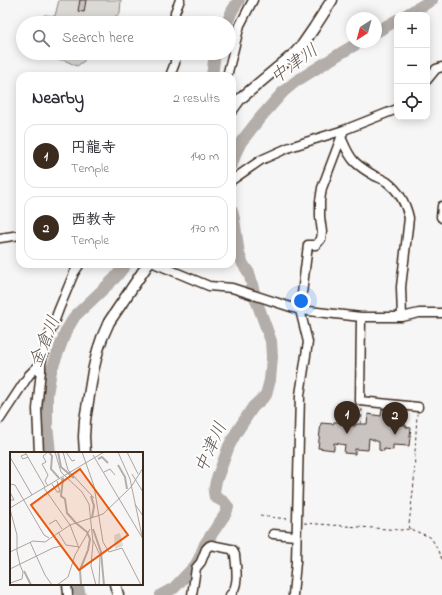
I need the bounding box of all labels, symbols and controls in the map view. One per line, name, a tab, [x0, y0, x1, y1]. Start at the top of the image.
north arrow	[346, 12, 382, 48]
map controls	[394, 12, 430, 120]
button: +	[394, 12, 430, 48]
search box	[16, 16, 236, 60]
icon: search	[30, 27, 52, 49]
text: Search here	[62, 27, 134, 49]
water label: 中津川	[266, 39, 324, 91]
button: −	[394, 48, 430, 84]
button: locate	[394, 84, 430, 120]
text: Nearby	[32, 86, 84, 111]
text: 2 results	[173, 89, 220, 108]
text: 円龍寺	[71, 137, 116, 159]
text: 1	[44, 147, 48, 166]
text: 140 m	[191, 147, 219, 166]
text: Temple	[71, 159, 109, 178]
text: 西教寺	[71, 209, 116, 231]
text: 2	[43, 219, 49, 238]
text: 170 m	[191, 219, 219, 238]
text: Temple	[71, 231, 109, 250]
your location	[291, 291, 311, 311]
water label: 金倉川	[24, 312, 68, 372]
pin: 1	[334, 401, 360, 434]
pin: 2	[382, 402, 408, 435]
water label: 中津川	[189, 418, 235, 478]
inset map	[10, 452, 143, 585]

